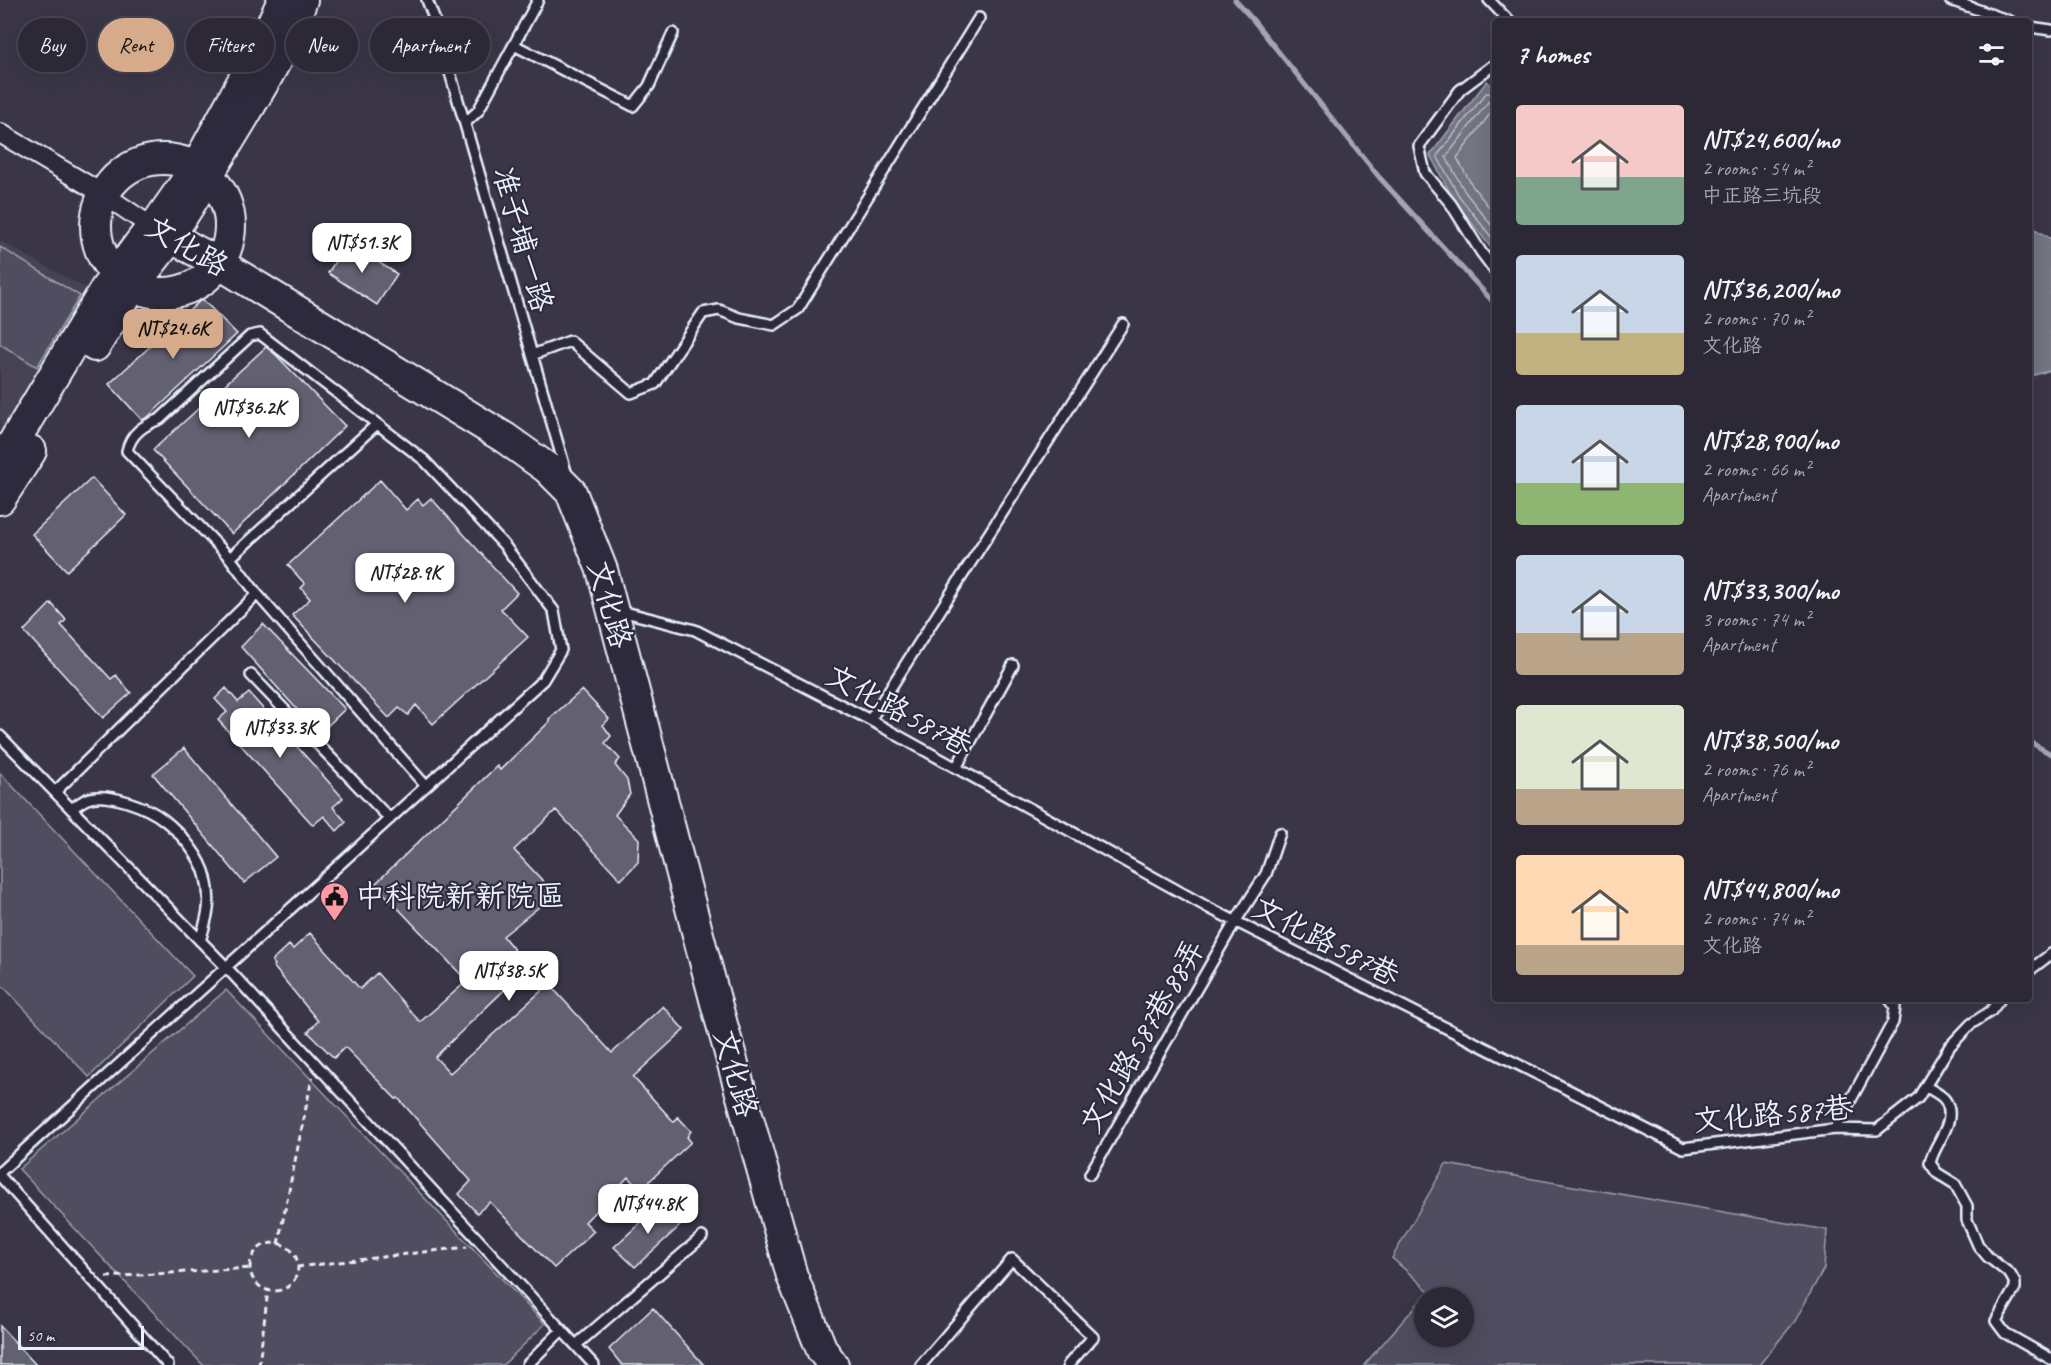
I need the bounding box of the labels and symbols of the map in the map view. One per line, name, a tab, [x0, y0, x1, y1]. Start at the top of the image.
street label: 准子埔一路	[484, 162, 562, 316]
street label: 文化路	[139, 207, 235, 285]
pin: NT$51.3K	[300, 223, 424, 274]
pin: NT$24.6K	[111, 309, 235, 360]
pin: NT$36.2K	[187, 388, 311, 439]
pin: NT$28.9K	[343, 553, 467, 604]
street label: 文化路	[579, 556, 641, 652]
street label: 文化路587巷	[819, 656, 979, 764]
pin: NT$33.3K	[218, 708, 342, 759]
place label: 中科院新新院區	[355, 877, 565, 915]
public building icon: 中科院新新院區	[318, 880, 350, 922]
street label: 文化路587巷	[1246, 888, 1406, 994]
street label: 文化路587巷88弄	[1071, 932, 1213, 1140]
pin: NT$38.5K	[447, 951, 571, 1002]
street label: 文化路	[705, 1025, 767, 1121]
street label: 文化路587巷	[1691, 1088, 1855, 1140]
pin: NT$44.8K	[586, 1184, 710, 1235]
scale bar	[18, 1323, 144, 1350]

